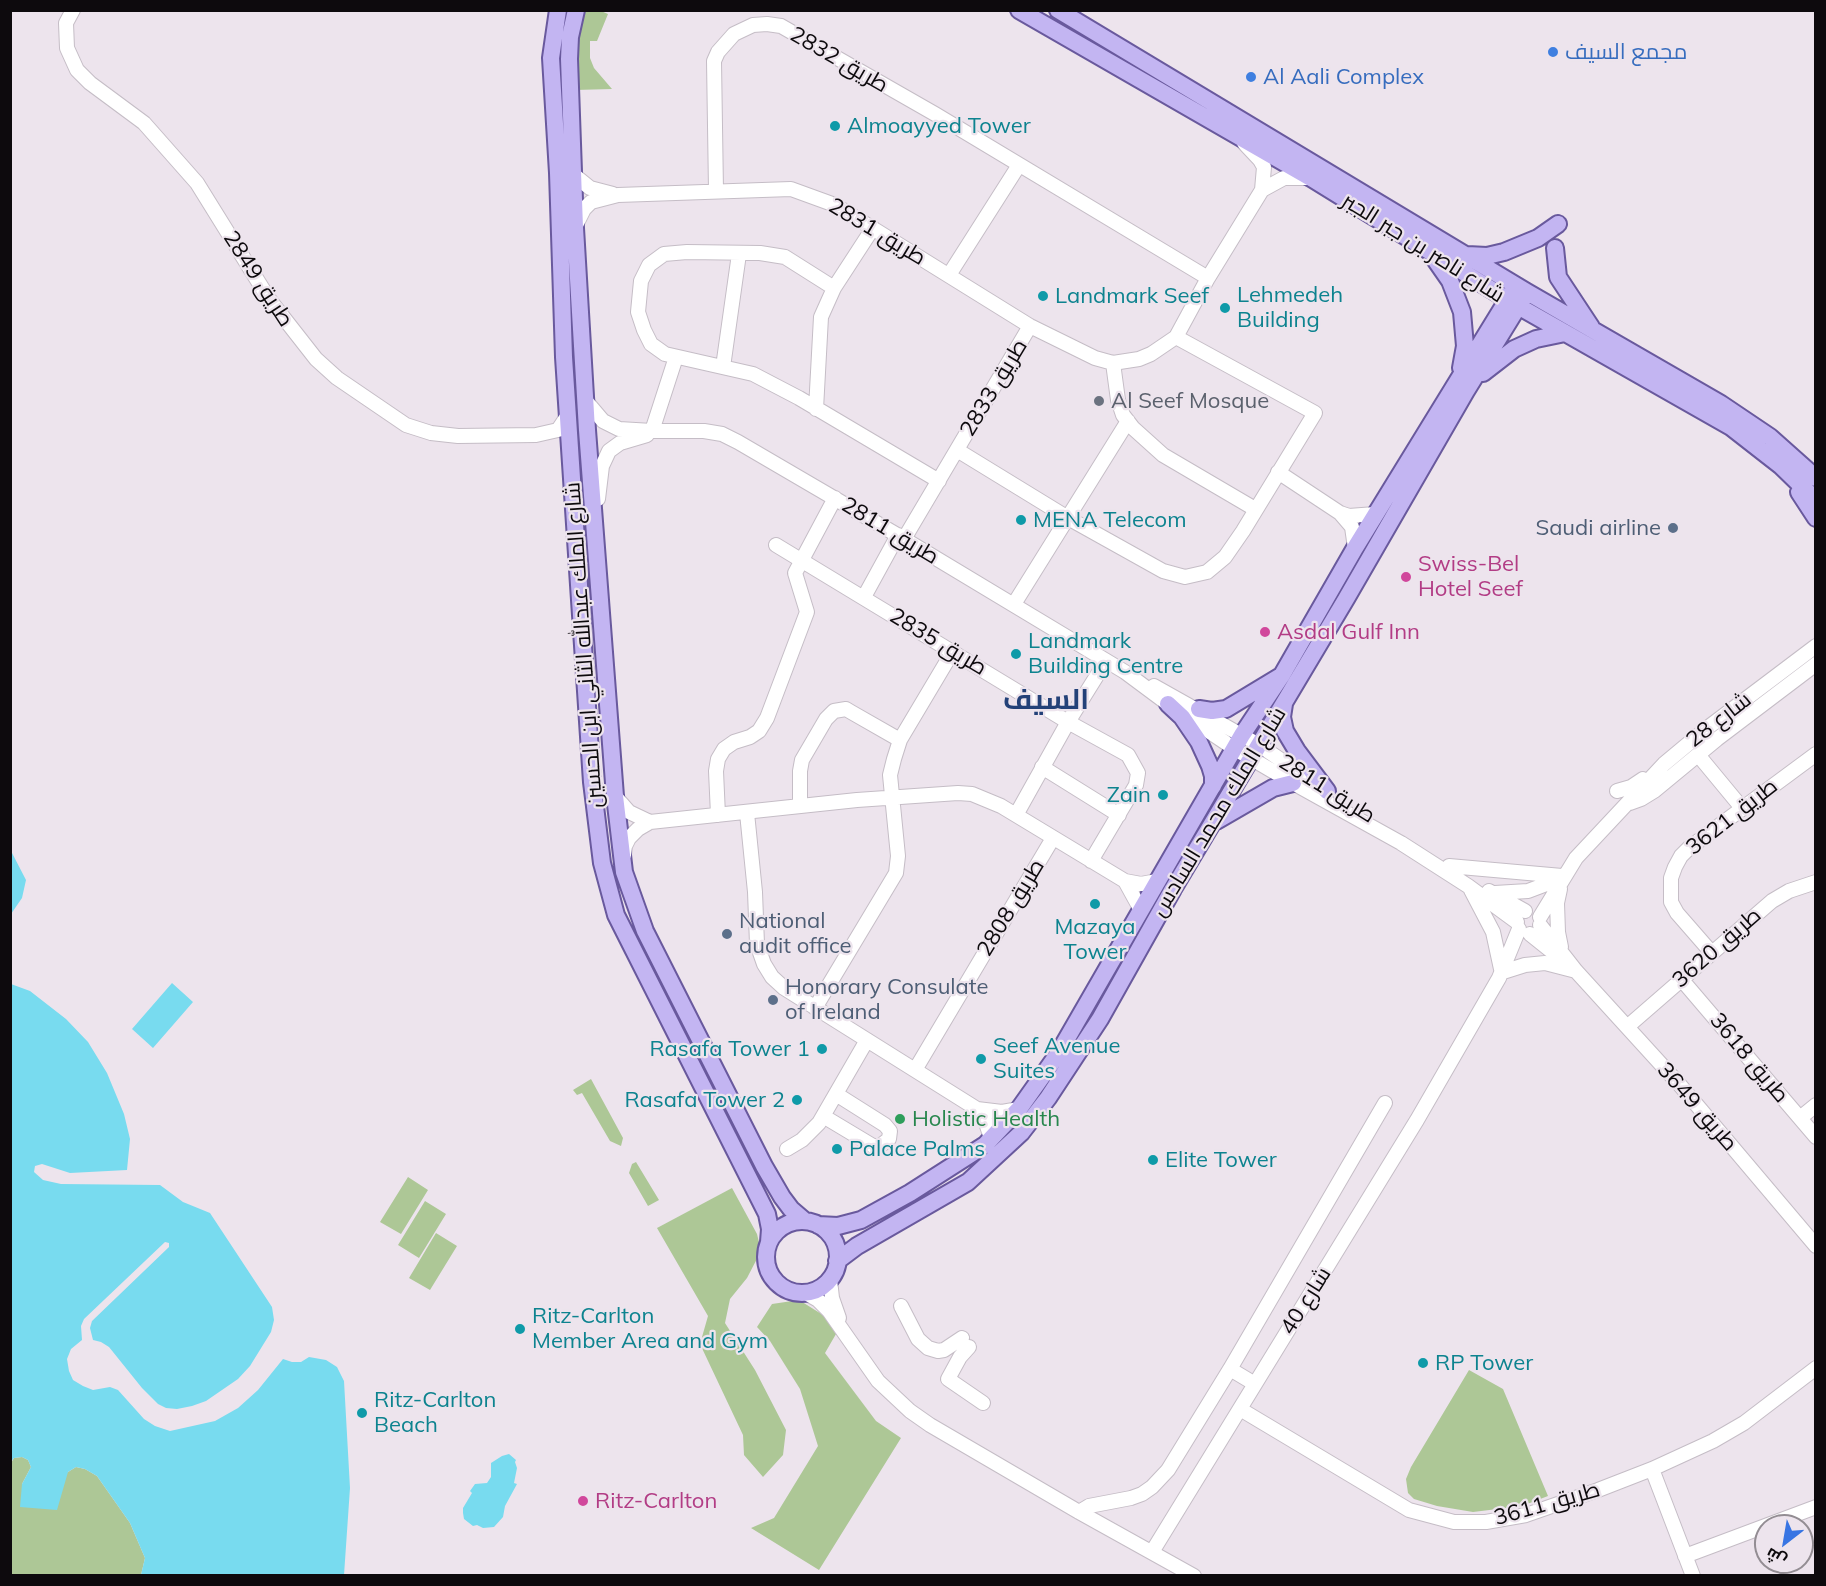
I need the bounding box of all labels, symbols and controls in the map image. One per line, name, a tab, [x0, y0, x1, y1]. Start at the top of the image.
street label: طريق 2832	[785, 21, 893, 99]
place label: مجمع السيف	[1565, 39, 1687, 65]
marker: مجمع السيف	[1546, 45, 1560, 59]
place label: Al Aali Complex	[1263, 64, 1424, 90]
marker: Al Aali Complex	[1244, 70, 1258, 84]
place label: Almoayyed Tower	[847, 113, 1031, 139]
marker: Almoayyed Tower	[828, 119, 842, 133]
street label: شارع ناصر بن جبر الجبر	[1337, 187, 1509, 309]
street label: طريق 2831	[824, 193, 930, 271]
street label: طريق 2849	[217, 226, 299, 332]
place label: Lehmedeh Building	[1237, 282, 1343, 334]
place label: Landmark Seef	[1055, 283, 1209, 309]
marker: Landmark Seef	[1036, 289, 1050, 303]
marker: Lehmedeh Building	[1218, 301, 1232, 315]
street label: طريق 2833	[955, 335, 1033, 441]
place label: Al Seef Mosque	[1111, 388, 1269, 414]
marker: Al Seef Mosque	[1092, 394, 1106, 408]
street label: شارع الملك عبدالله الثاني ابن الحسين	[559, 481, 609, 809]
street label: طريق 2811	[837, 492, 943, 570]
place label: MENA Telecom	[1033, 507, 1186, 533]
marker: MENA Telecom	[1014, 513, 1028, 527]
place label: Saudi airline	[1535, 515, 1661, 541]
marker: Saudi airline	[1666, 521, 1680, 535]
place label: Swiss-Bel Hotel Seef	[1418, 551, 1523, 602]
marker: Swiss-Bel Hotel Seef	[1399, 570, 1413, 584]
street label: طريق 2835	[885, 603, 991, 681]
place label: Asdal Gulf Inn	[1277, 619, 1420, 645]
marker: Asdal Gulf Inn	[1258, 625, 1272, 639]
place label: Landmark Building Centre	[1028, 628, 1183, 680]
marker: Landmark Building Centre	[1009, 647, 1023, 661]
district label: السيف	[1003, 684, 1089, 718]
street label: شارع 28	[1681, 687, 1757, 753]
street label: شارع الملك محمد السادس	[1146, 702, 1292, 922]
street label: طريق 2811	[1274, 749, 1380, 829]
street label: طريق 3621	[1681, 773, 1783, 861]
place label: Zain	[1107, 782, 1151, 808]
marker: Zain	[1156, 788, 1170, 802]
street label: طريق 2808	[972, 855, 1050, 961]
marker: Mazaya Tower	[1088, 897, 1102, 911]
street label: طريق 3620	[1667, 902, 1767, 994]
place label: National audit office	[739, 908, 852, 960]
place label: Mazaya Tower	[1054, 914, 1136, 966]
marker: National audit office	[720, 927, 734, 941]
place label: Honorary Consulate of Ireland	[785, 974, 988, 1026]
marker: Honorary Consulate of Ireland	[766, 993, 780, 1007]
street label: طريق 3618	[1704, 1008, 1794, 1108]
place label: Seef Avenue Suites	[993, 1033, 1120, 1084]
place label: Rasafa Tower 1	[649, 1036, 810, 1062]
marker: Rasafa Tower 1	[815, 1042, 829, 1056]
marker: Seef Avenue Suites	[974, 1052, 988, 1066]
street label: طريق 3649	[1651, 1057, 1743, 1157]
place label: Rasafa Tower 2	[624, 1087, 785, 1113]
marker: Rasafa Tower 2	[790, 1093, 804, 1107]
place label: Holistic Health	[912, 1106, 1060, 1132]
marker: Holistic Health	[893, 1112, 907, 1126]
place label: Palace Palms	[849, 1136, 985, 1162]
marker: Palace Palms	[830, 1142, 844, 1156]
place label: Elite Tower	[1165, 1147, 1277, 1173]
marker: Elite Tower	[1146, 1153, 1160, 1167]
street label: شارع 40	[1275, 1262, 1337, 1340]
place label: Ritz-Carlton Member Area and Gym	[532, 1303, 768, 1354]
marker: Ritz-Carlton Member Area and Gym	[513, 1322, 527, 1336]
place label: RP Tower	[1435, 1350, 1533, 1376]
marker: RP Tower	[1416, 1356, 1430, 1370]
place label: Ritz-Carlton Beach	[374, 1387, 496, 1438]
marker: Ritz-Carlton Beach	[355, 1406, 369, 1420]
street label: طريق 3611	[1491, 1476, 1603, 1532]
place label: Ritz-Carlton	[595, 1488, 717, 1514]
marker: Ritz-Carlton	[576, 1494, 590, 1508]
north arrow	[1754, 1514, 1814, 1574]
text: ش	[1762, 1544, 1790, 1572]

